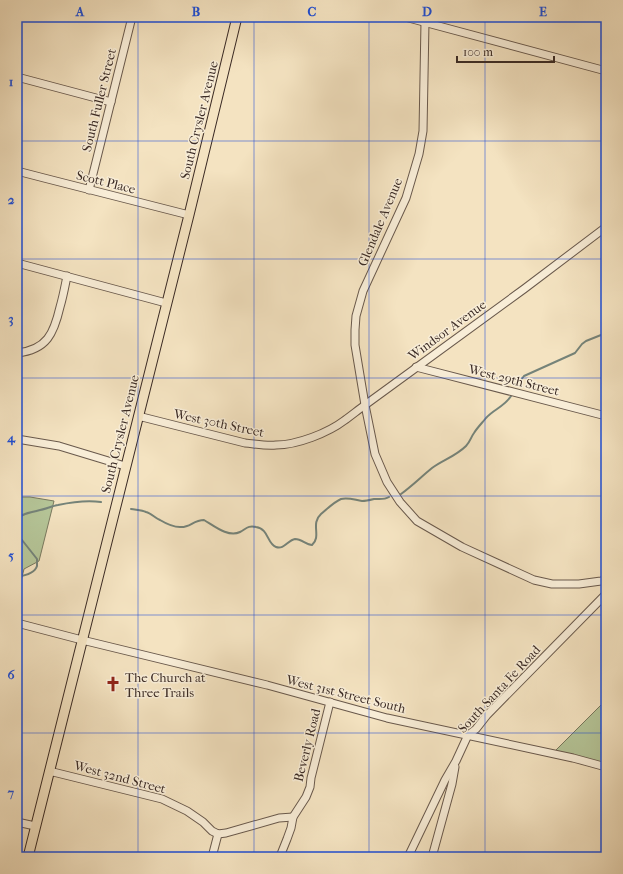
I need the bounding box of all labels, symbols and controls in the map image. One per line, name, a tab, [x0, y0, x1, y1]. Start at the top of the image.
text: A	[75, 4, 85, 19]
text: B	[192, 4, 201, 19]
text: C	[308, 4, 317, 19]
text: D	[422, 4, 432, 19]
text: E	[539, 4, 547, 19]
scale bar	[457, 38, 554, 64]
text: 100 m	[463, 45, 493, 59]
street label: South Fuller Street	[79, 47, 119, 153]
street label: South Crysler Avenue	[177, 59, 221, 181]
text: 1	[9, 74, 14, 89]
street label: Scott Place	[75, 167, 138, 197]
street label: Glendale Avenue	[355, 175, 406, 268]
text: 2	[8, 192, 15, 207]
street label: Windsor Avenue	[404, 296, 489, 364]
text: 3	[8, 311, 14, 327]
street label: West 29th Street	[466, 361, 561, 399]
street label: South Crysler Avenue	[98, 373, 142, 495]
street label: West 30th Street	[171, 406, 266, 440]
text: 4	[6, 430, 16, 446]
text: 5	[8, 548, 14, 563]
street label: South Santa Fe Road	[455, 642, 544, 736]
text: 6	[7, 667, 15, 682]
place label: The Church at Three Trails	[125, 670, 206, 700]
street label: West 31st Street South	[284, 672, 408, 716]
church icon: The Church at Three Trails	[104, 675, 122, 693]
street label: Beverly Road	[291, 706, 324, 783]
street label: West 32nd Street	[72, 757, 168, 797]
text: 7	[7, 785, 15, 800]

